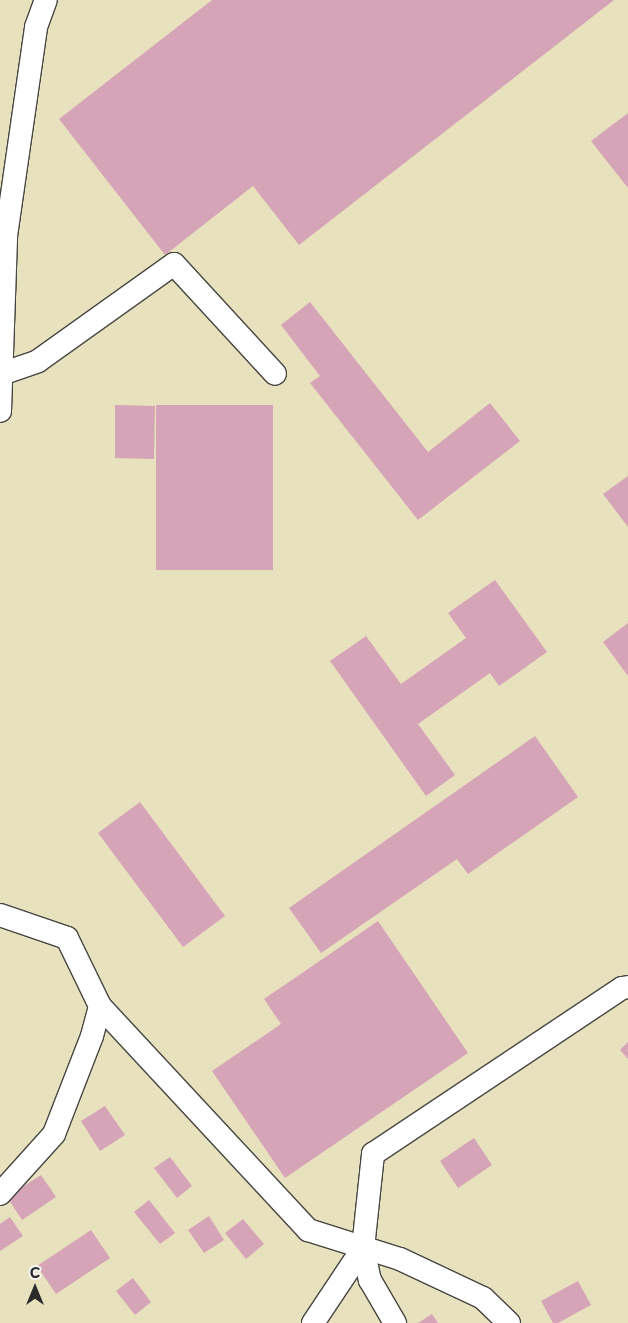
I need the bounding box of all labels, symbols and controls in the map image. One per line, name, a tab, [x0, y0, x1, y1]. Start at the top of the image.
text: С	[30, 1262, 40, 1283]
north arrow	[10, 1263, 60, 1313]

